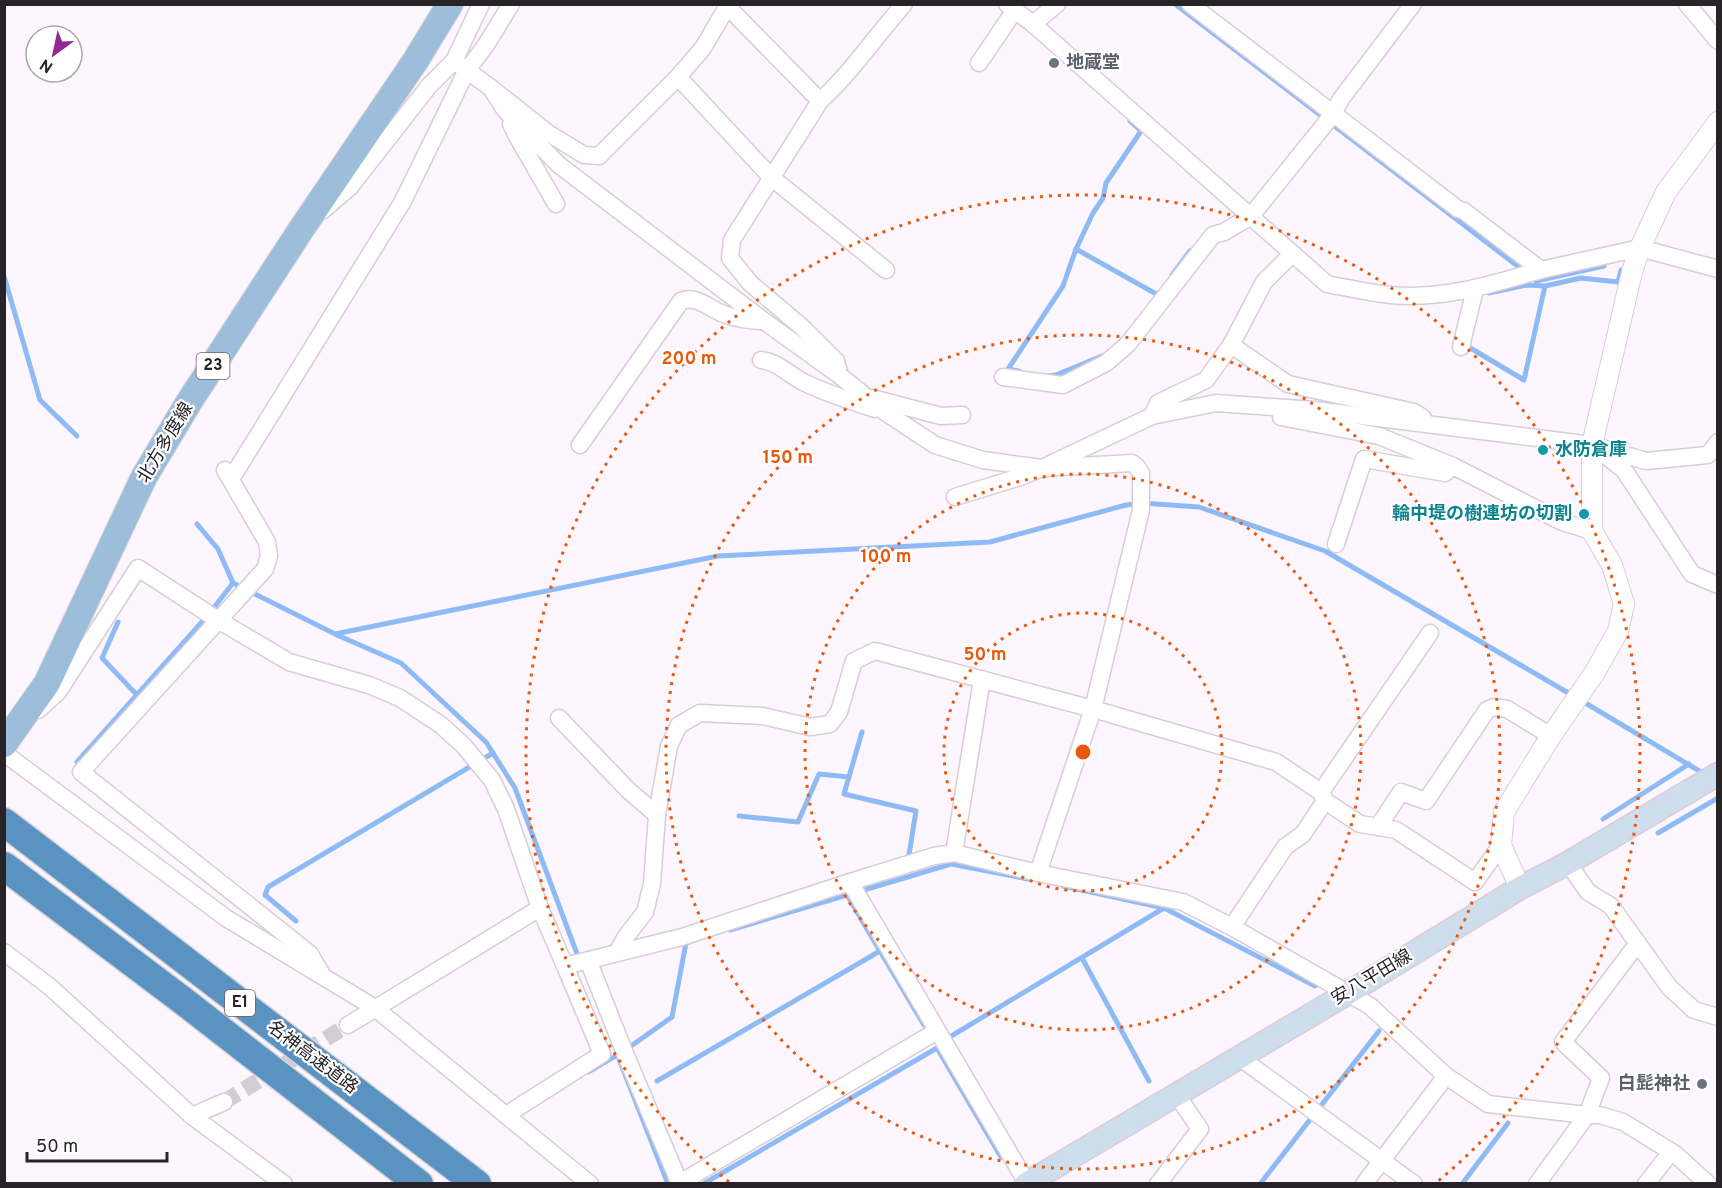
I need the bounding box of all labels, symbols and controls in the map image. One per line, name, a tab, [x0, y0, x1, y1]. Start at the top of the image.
north arrow	[24, 24, 84, 84]
place label: 地蔵堂	[1066, 52, 1120, 75]
text: N	[37, 53, 57, 76]
marker: 地蔵堂	[1047, 56, 1061, 70]
text: 200 m	[661, 348, 717, 371]
road number: 23	[196, 353, 230, 379]
street label: 北方多度線	[133, 399, 199, 487]
place label: 水防倉庫	[1555, 439, 1627, 462]
marker: 水防倉庫	[1536, 443, 1550, 457]
text: 150 m	[763, 447, 813, 470]
place label: 輪中堤の樹連坊の切割	[1392, 503, 1572, 526]
marker: 輪中堤の樹連坊の切割	[1577, 507, 1591, 521]
text: 100 m	[860, 546, 912, 569]
text: 50 m	[963, 644, 1007, 667]
centre of rings	[1073, 742, 1093, 762]
street label: 安八平田線	[1328, 945, 1416, 1011]
road number: E1	[225, 990, 255, 1016]
street label: 名神高速道路	[262, 1016, 362, 1100]
place label: 白髭神社	[1618, 1073, 1690, 1096]
marker: 白髭神社	[1695, 1077, 1709, 1091]
scale bar	[27, 1125, 166, 1163]
text: 50 m	[36, 1136, 78, 1159]

